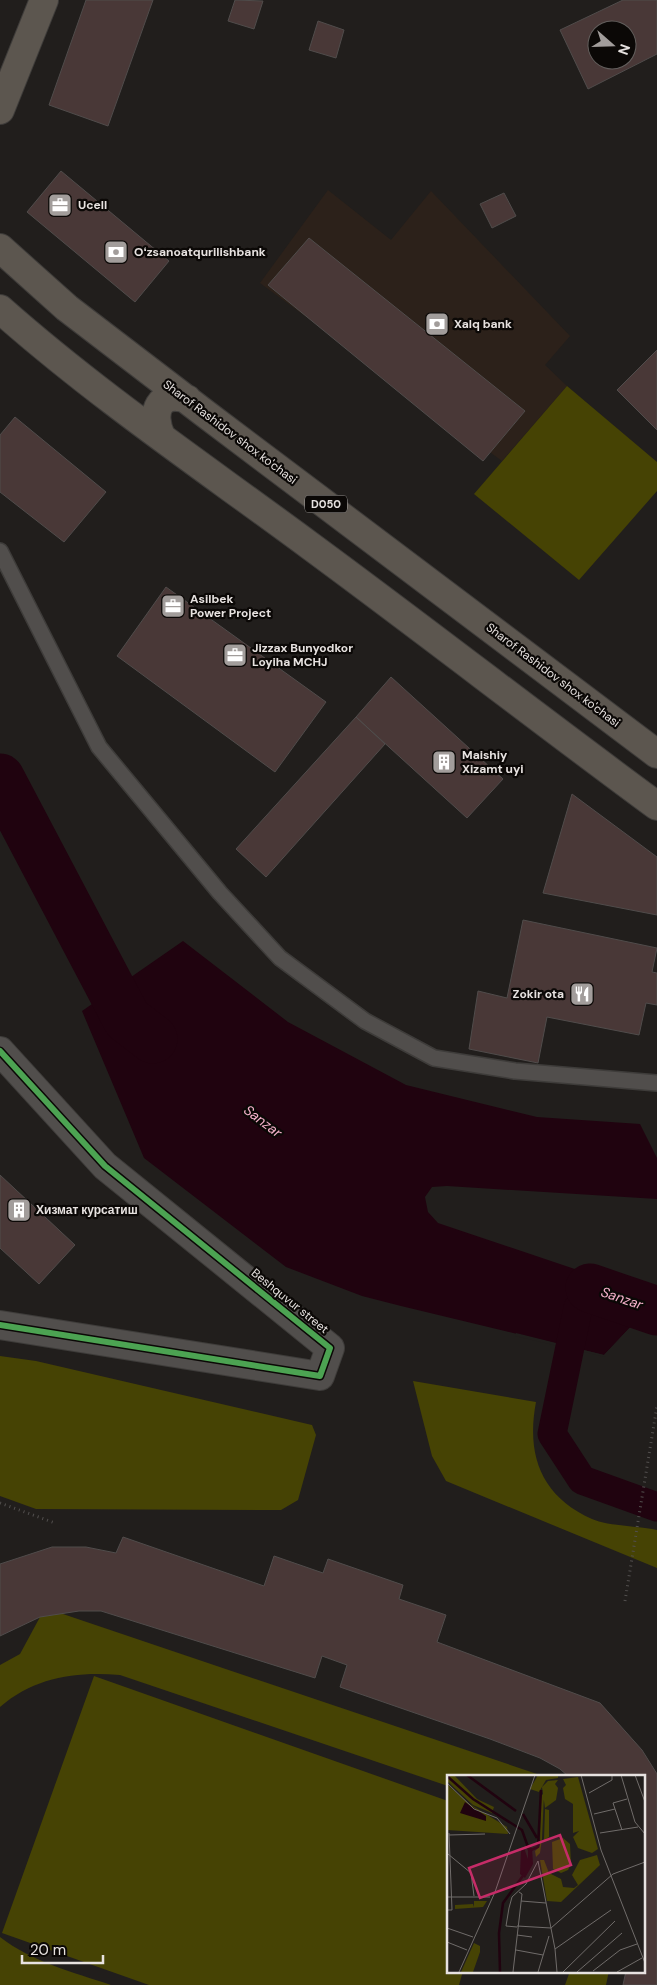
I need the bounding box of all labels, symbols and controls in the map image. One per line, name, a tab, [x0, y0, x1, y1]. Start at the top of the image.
north arrow	[587, 20, 637, 70]
text: N	[614, 42, 634, 57]
office icon: Ucell	[47, 192, 73, 218]
place label: Ucell	[78, 197, 107, 213]
bank icon: Oʻzsanoatqurilishbank	[103, 239, 129, 265]
place label: Oʻzsanoatqurilishbank	[134, 244, 266, 260]
bank icon: Xalq bank	[424, 311, 450, 337]
place label: Xalq bank	[454, 316, 512, 332]
street label: Sharof Rashidov shox ko'chasi	[160, 376, 300, 488]
road number: D050	[305, 496, 347, 512]
place label: Asilbek Power Project	[190, 591, 271, 621]
office icon: Asilbek Power Project	[160, 593, 186, 619]
street label: Sharof Rashidov shox ko'chasi	[483, 619, 623, 731]
place label: Jizzax Bunyodkor Loyiha MCHJ	[252, 640, 353, 670]
office icon: Jizzax Bunyodkor Loyiha MCHJ	[222, 642, 248, 668]
place label: Maishiy Xizamt uyi	[462, 747, 523, 777]
building icon: Maishiy Xizamt uyi	[431, 749, 457, 775]
restaurant icon: Zokir ota	[569, 981, 595, 1007]
place label: Zokir ota	[512, 986, 564, 1002]
water label: Sanzar	[240, 1101, 286, 1142]
building icon: Хизмат курсатиш	[6, 1197, 32, 1223]
place label: Хизмат курсатиш	[36, 1202, 138, 1218]
street label: Beshquvur street	[248, 1265, 332, 1337]
water label: Sanzar	[599, 1282, 646, 1314]
inset map	[447, 1775, 644, 1972]
scale bar	[22, 1932, 104, 1964]
text: 20 m	[30, 1940, 66, 1960]

